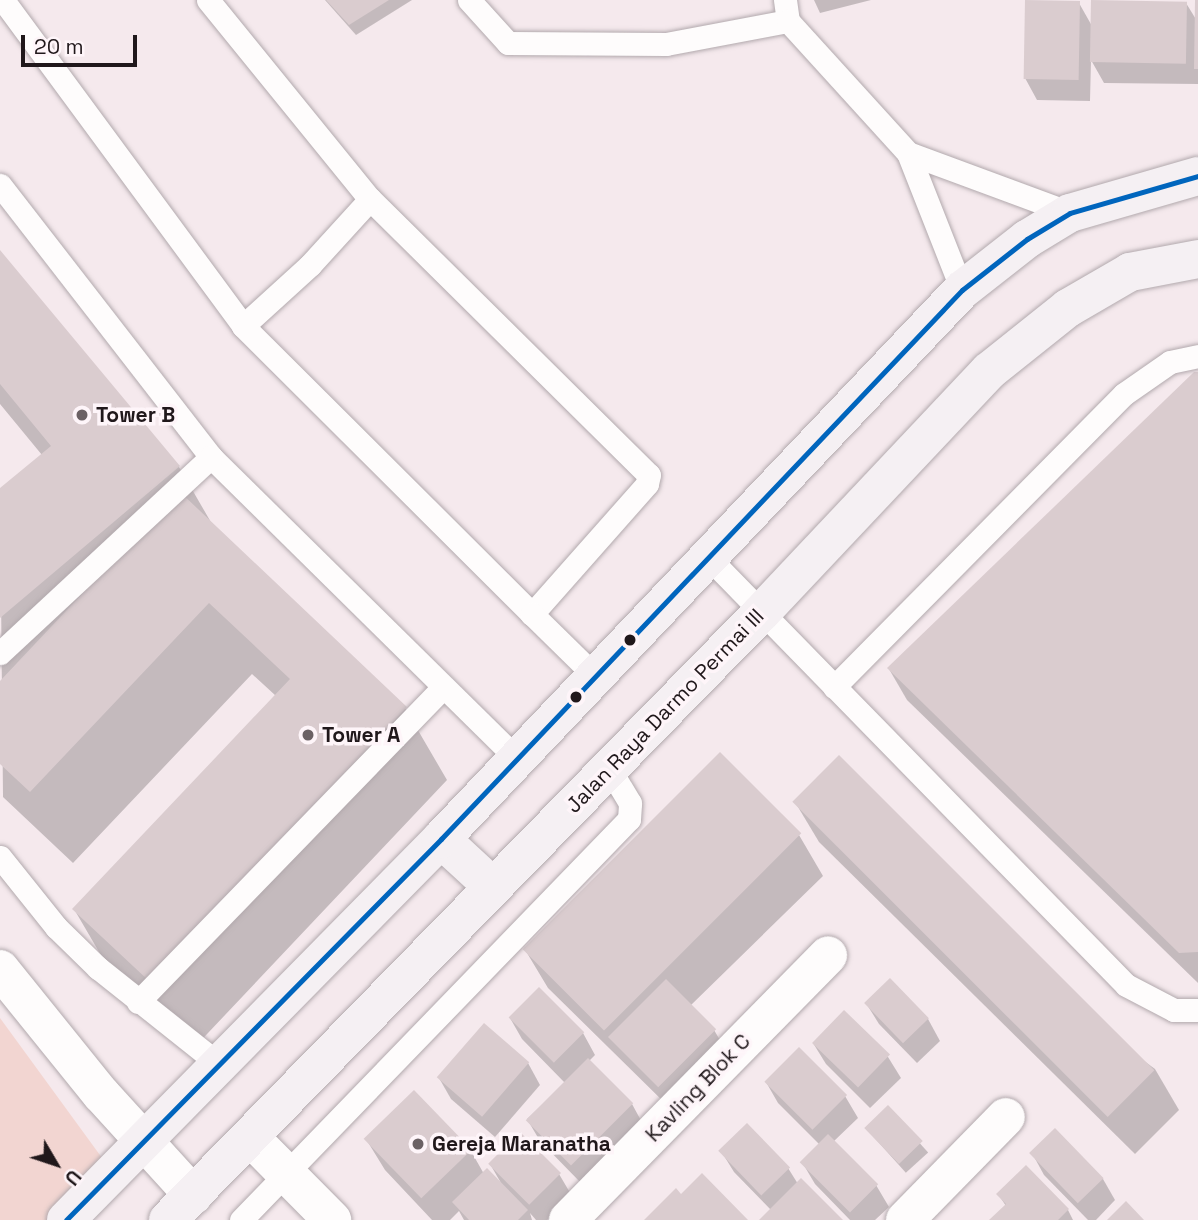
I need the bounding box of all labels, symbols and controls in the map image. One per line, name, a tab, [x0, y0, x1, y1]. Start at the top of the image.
scale bar	[24, 21, 140, 65]
text: 20 m	[34, 33, 84, 60]
place label: Tower B	[96, 402, 175, 428]
marker: Tower B	[74, 407, 90, 423]
street label: Jalan Raya Darmo Permai III	[561, 604, 769, 818]
unlabelled marker	[623, 633, 637, 647]
unlabelled marker	[569, 690, 583, 704]
place label: Tower A	[322, 722, 401, 748]
marker: Tower A	[300, 727, 316, 743]
street label: Kavling Blok C	[640, 1029, 756, 1147]
north arrow	[21, 1129, 91, 1199]
place label: Gereja Maranatha	[432, 1131, 611, 1157]
marker: Gereja Maranatha	[410, 1136, 426, 1152]
text: U	[59, 1165, 86, 1190]

